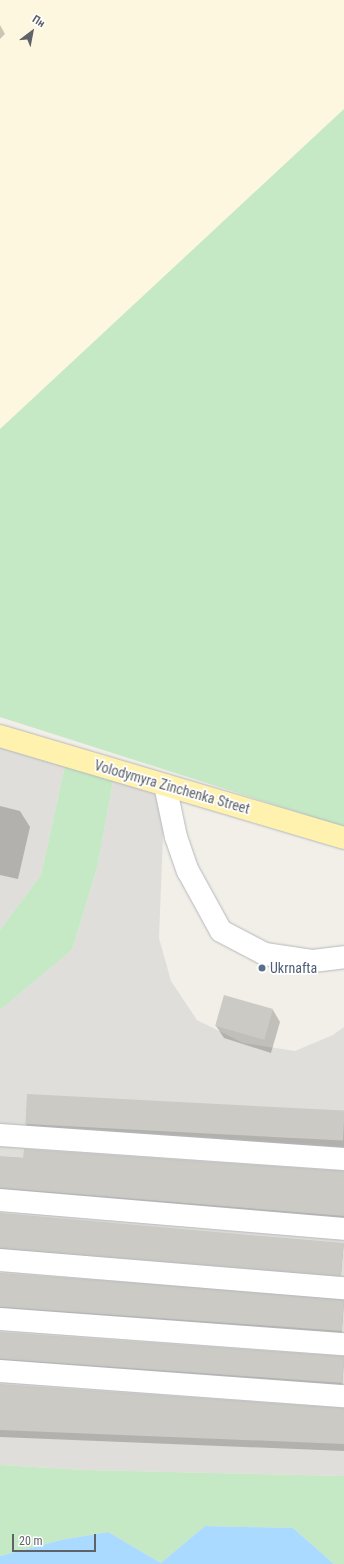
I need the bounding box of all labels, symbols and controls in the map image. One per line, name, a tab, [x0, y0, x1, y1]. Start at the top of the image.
north arrow	[12, 12, 52, 52]
text: Пн	[30, 13, 47, 30]
street label: Volodymyra Zinchenka Street	[92, 757, 252, 817]
place label: Ukrnafta	[270, 960, 317, 976]
marker: Ukrnafta	[257, 963, 267, 973]
scale bar	[14, 1526, 98, 1552]
text: 20 m	[19, 1534, 43, 1548]

